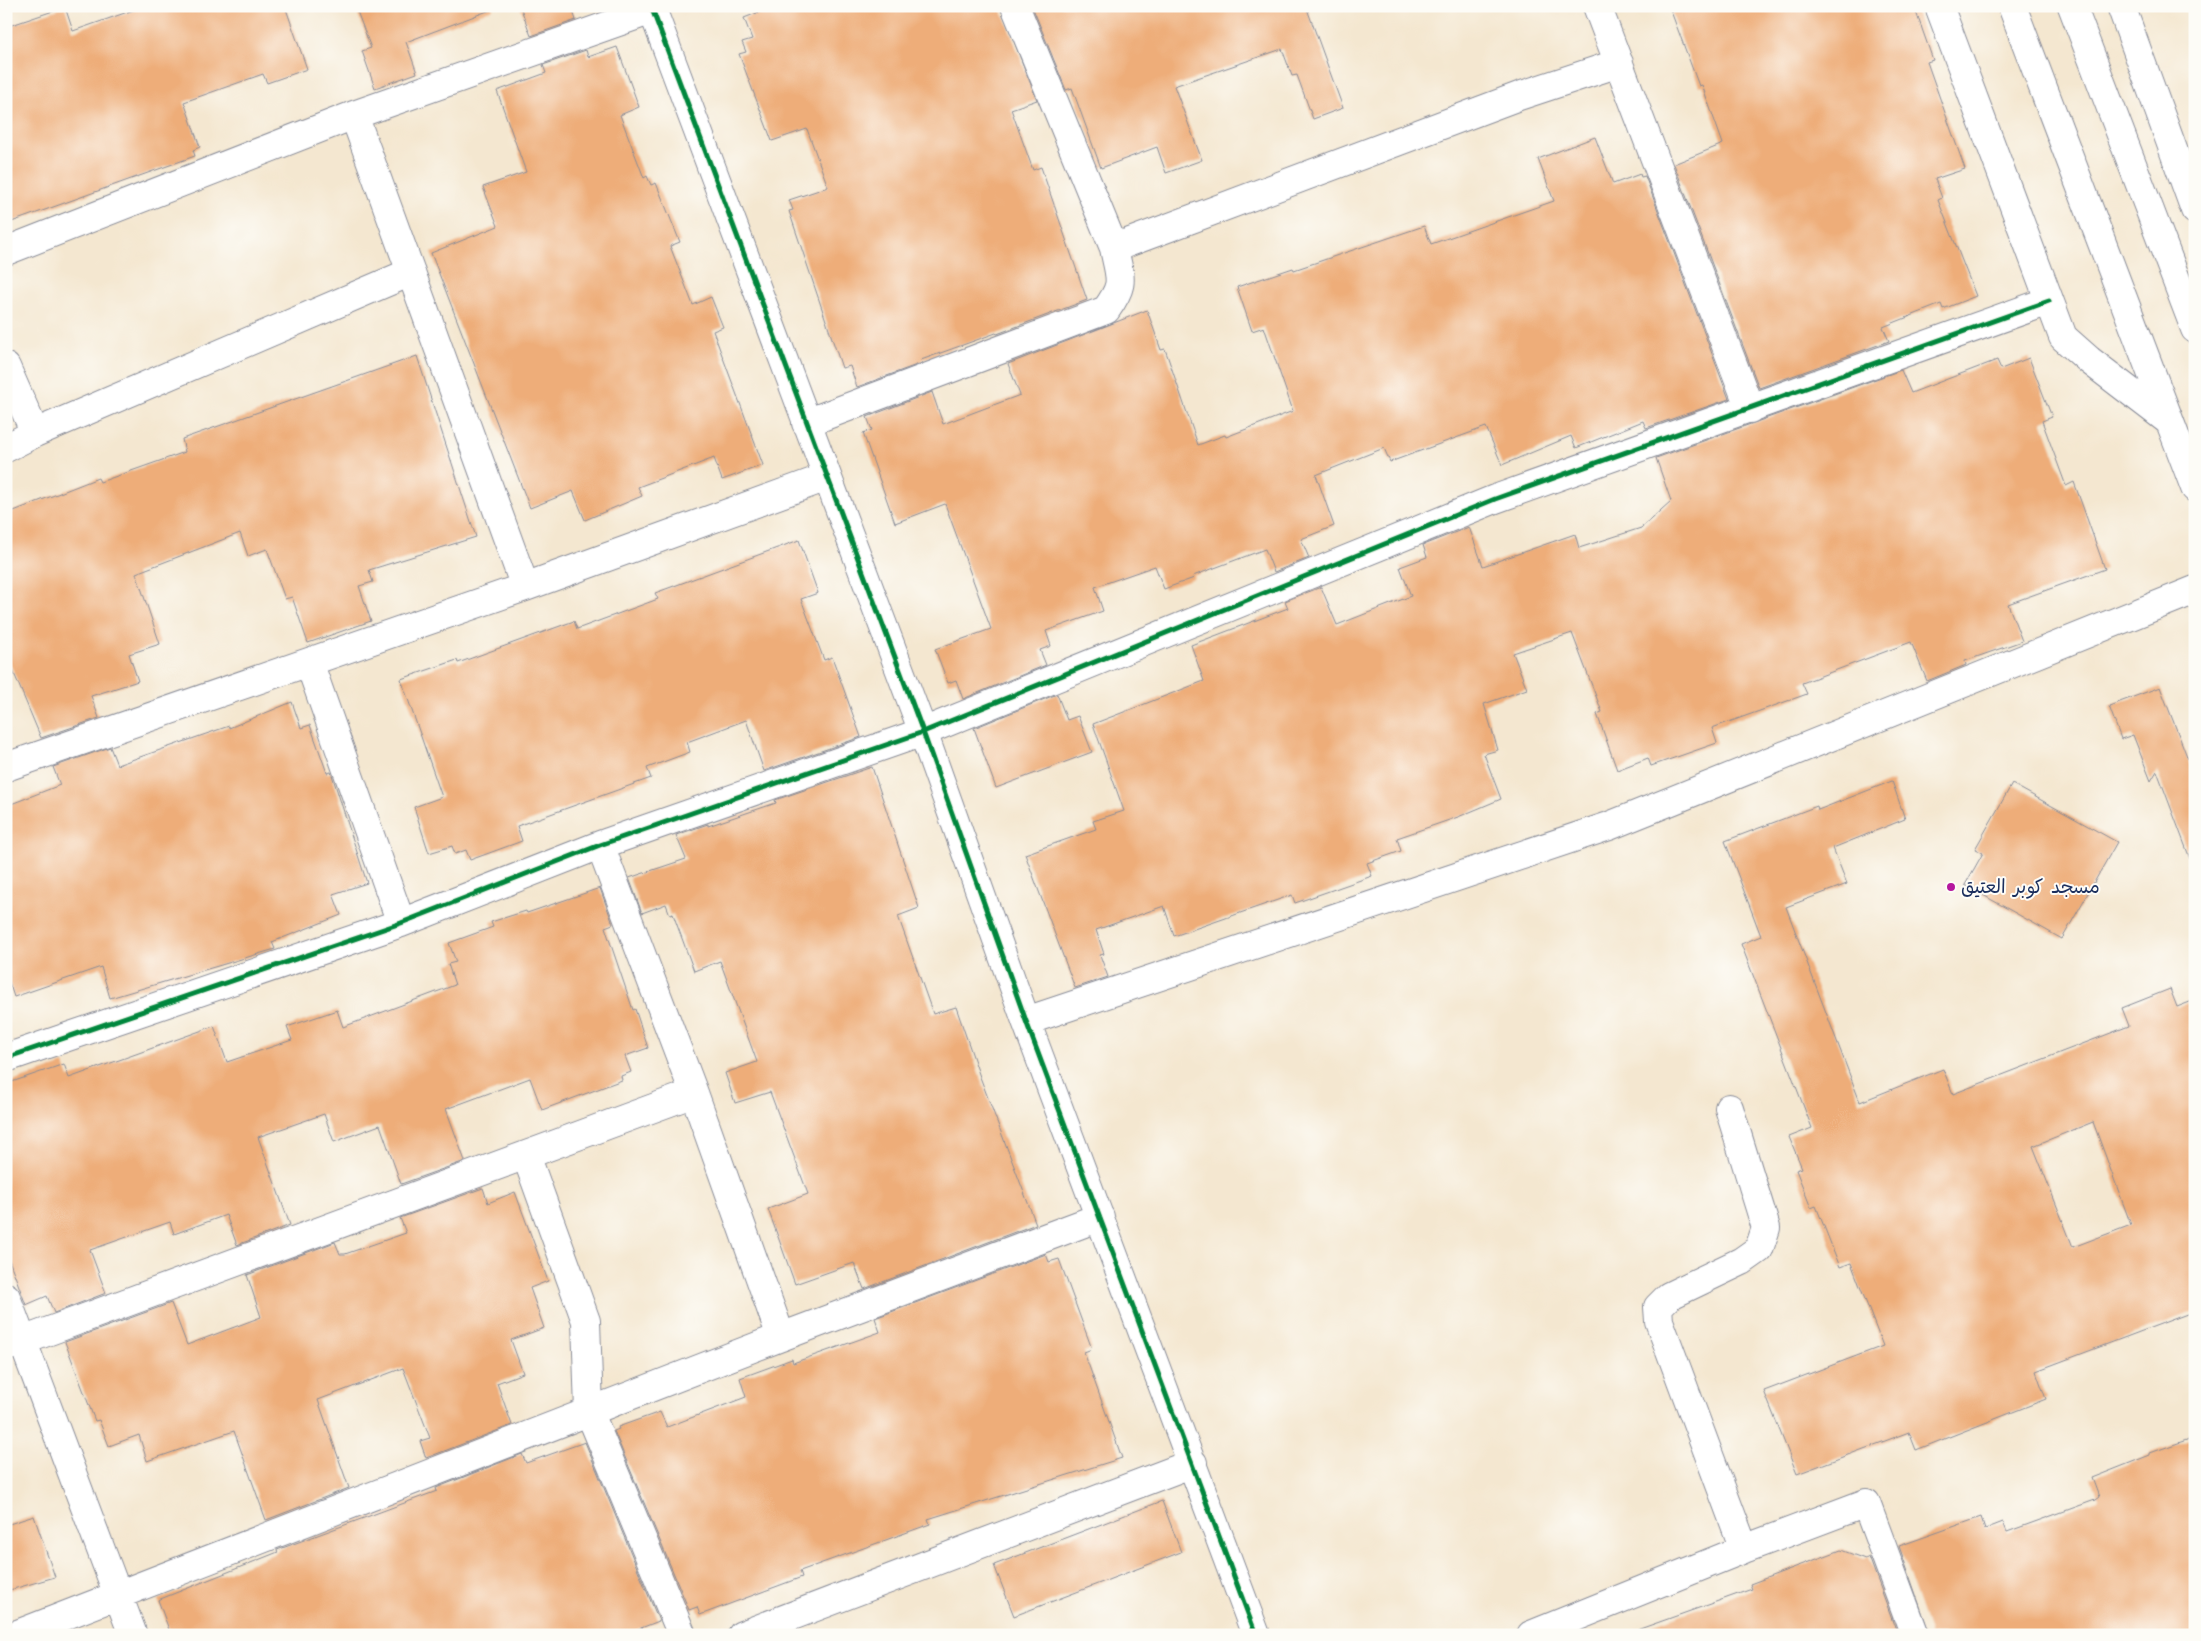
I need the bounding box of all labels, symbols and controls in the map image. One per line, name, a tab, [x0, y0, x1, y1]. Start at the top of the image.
place label: مسجد كوبر العتيق	[1961, 874, 2100, 901]
marker: مسجد كوبر العتيق	[1945, 881, 1957, 893]

